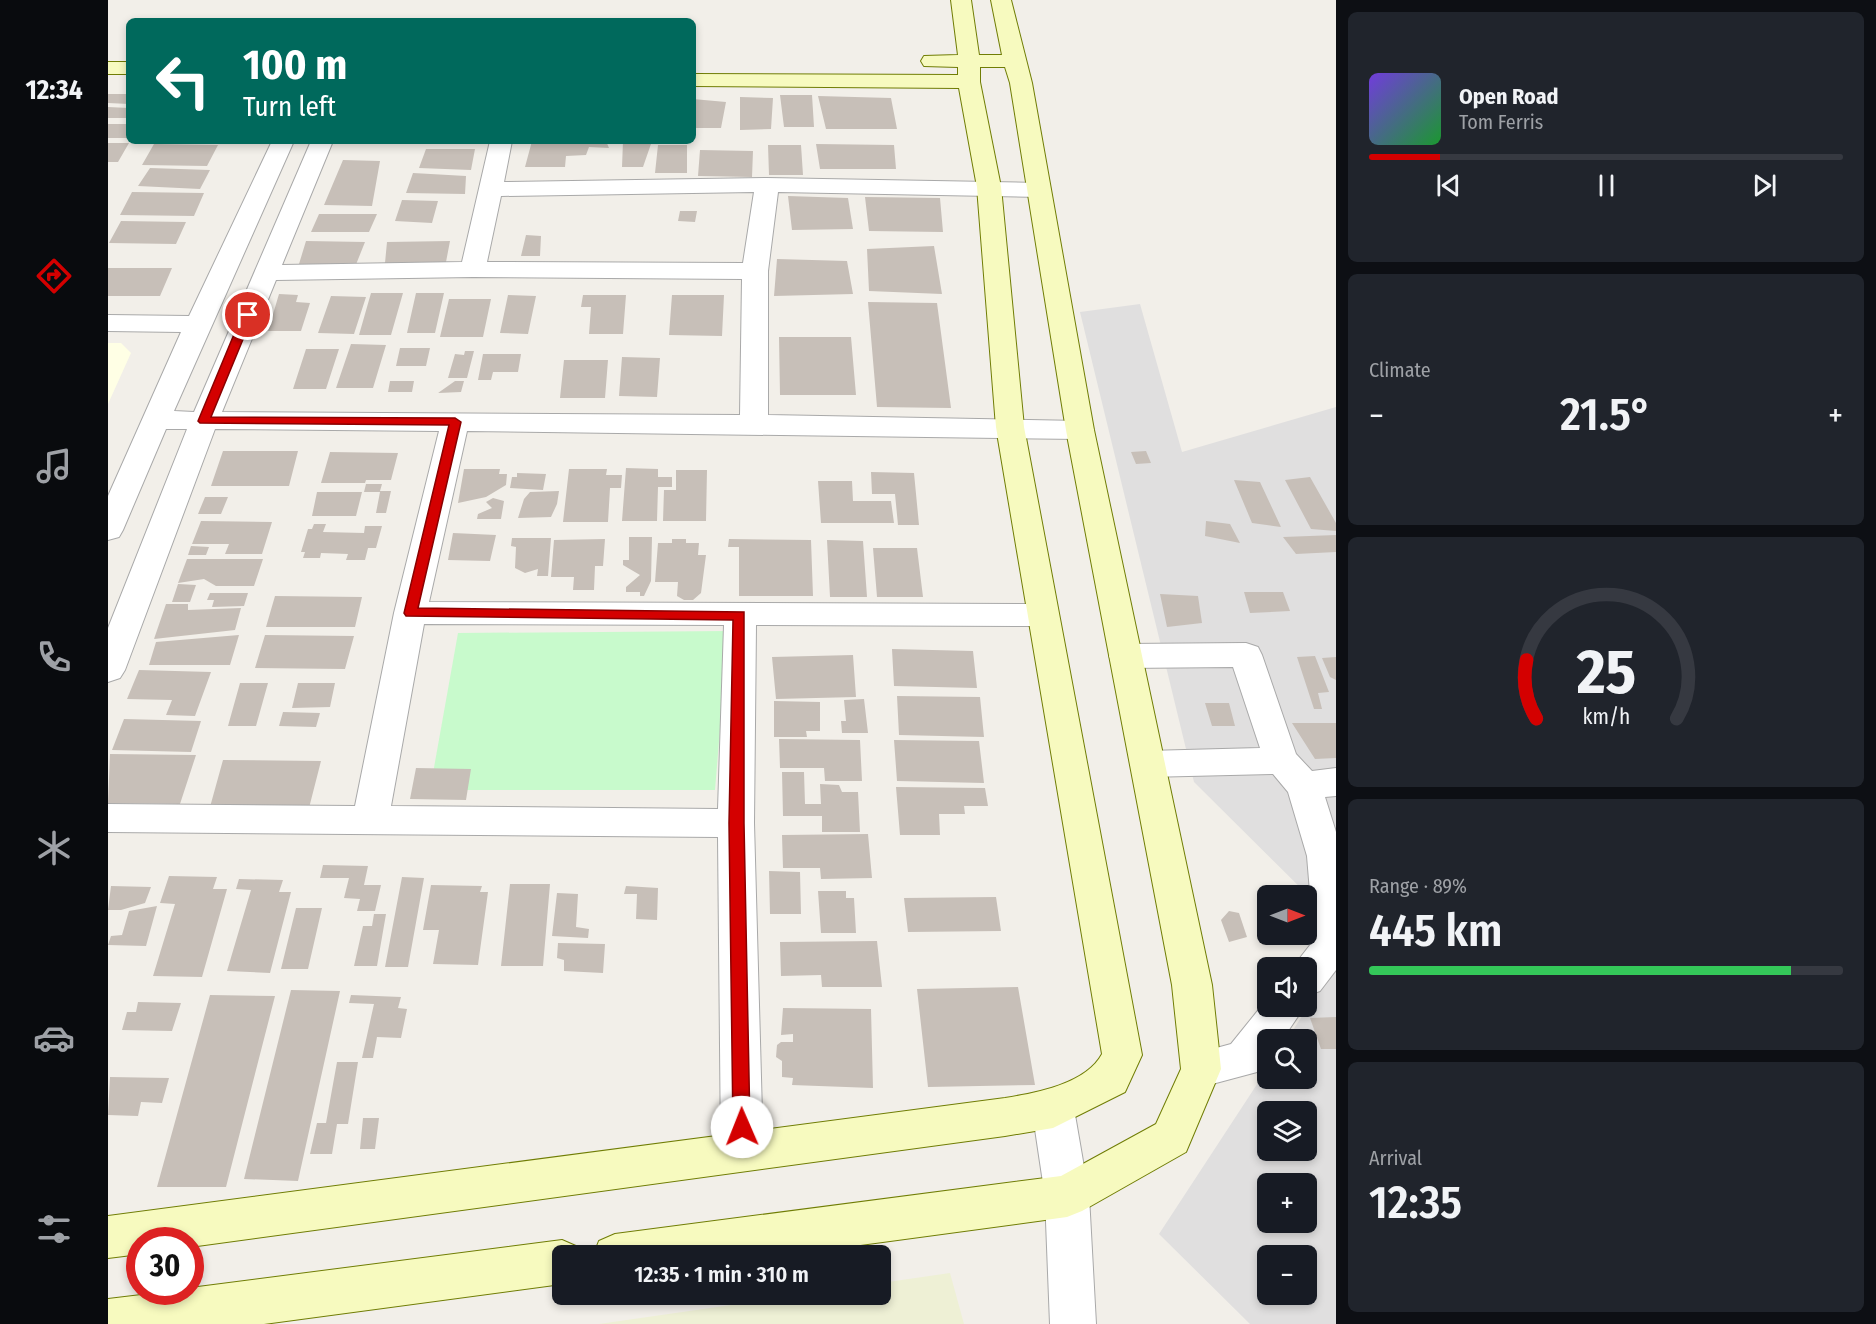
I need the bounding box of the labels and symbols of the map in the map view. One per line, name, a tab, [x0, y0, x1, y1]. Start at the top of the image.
pin	[222, 289, 273, 340]
north arrow	[1257, 885, 1317, 945]
position arrow	[710, 1095, 774, 1159]
speed limit sign: 30	[126, 1227, 204, 1305]

